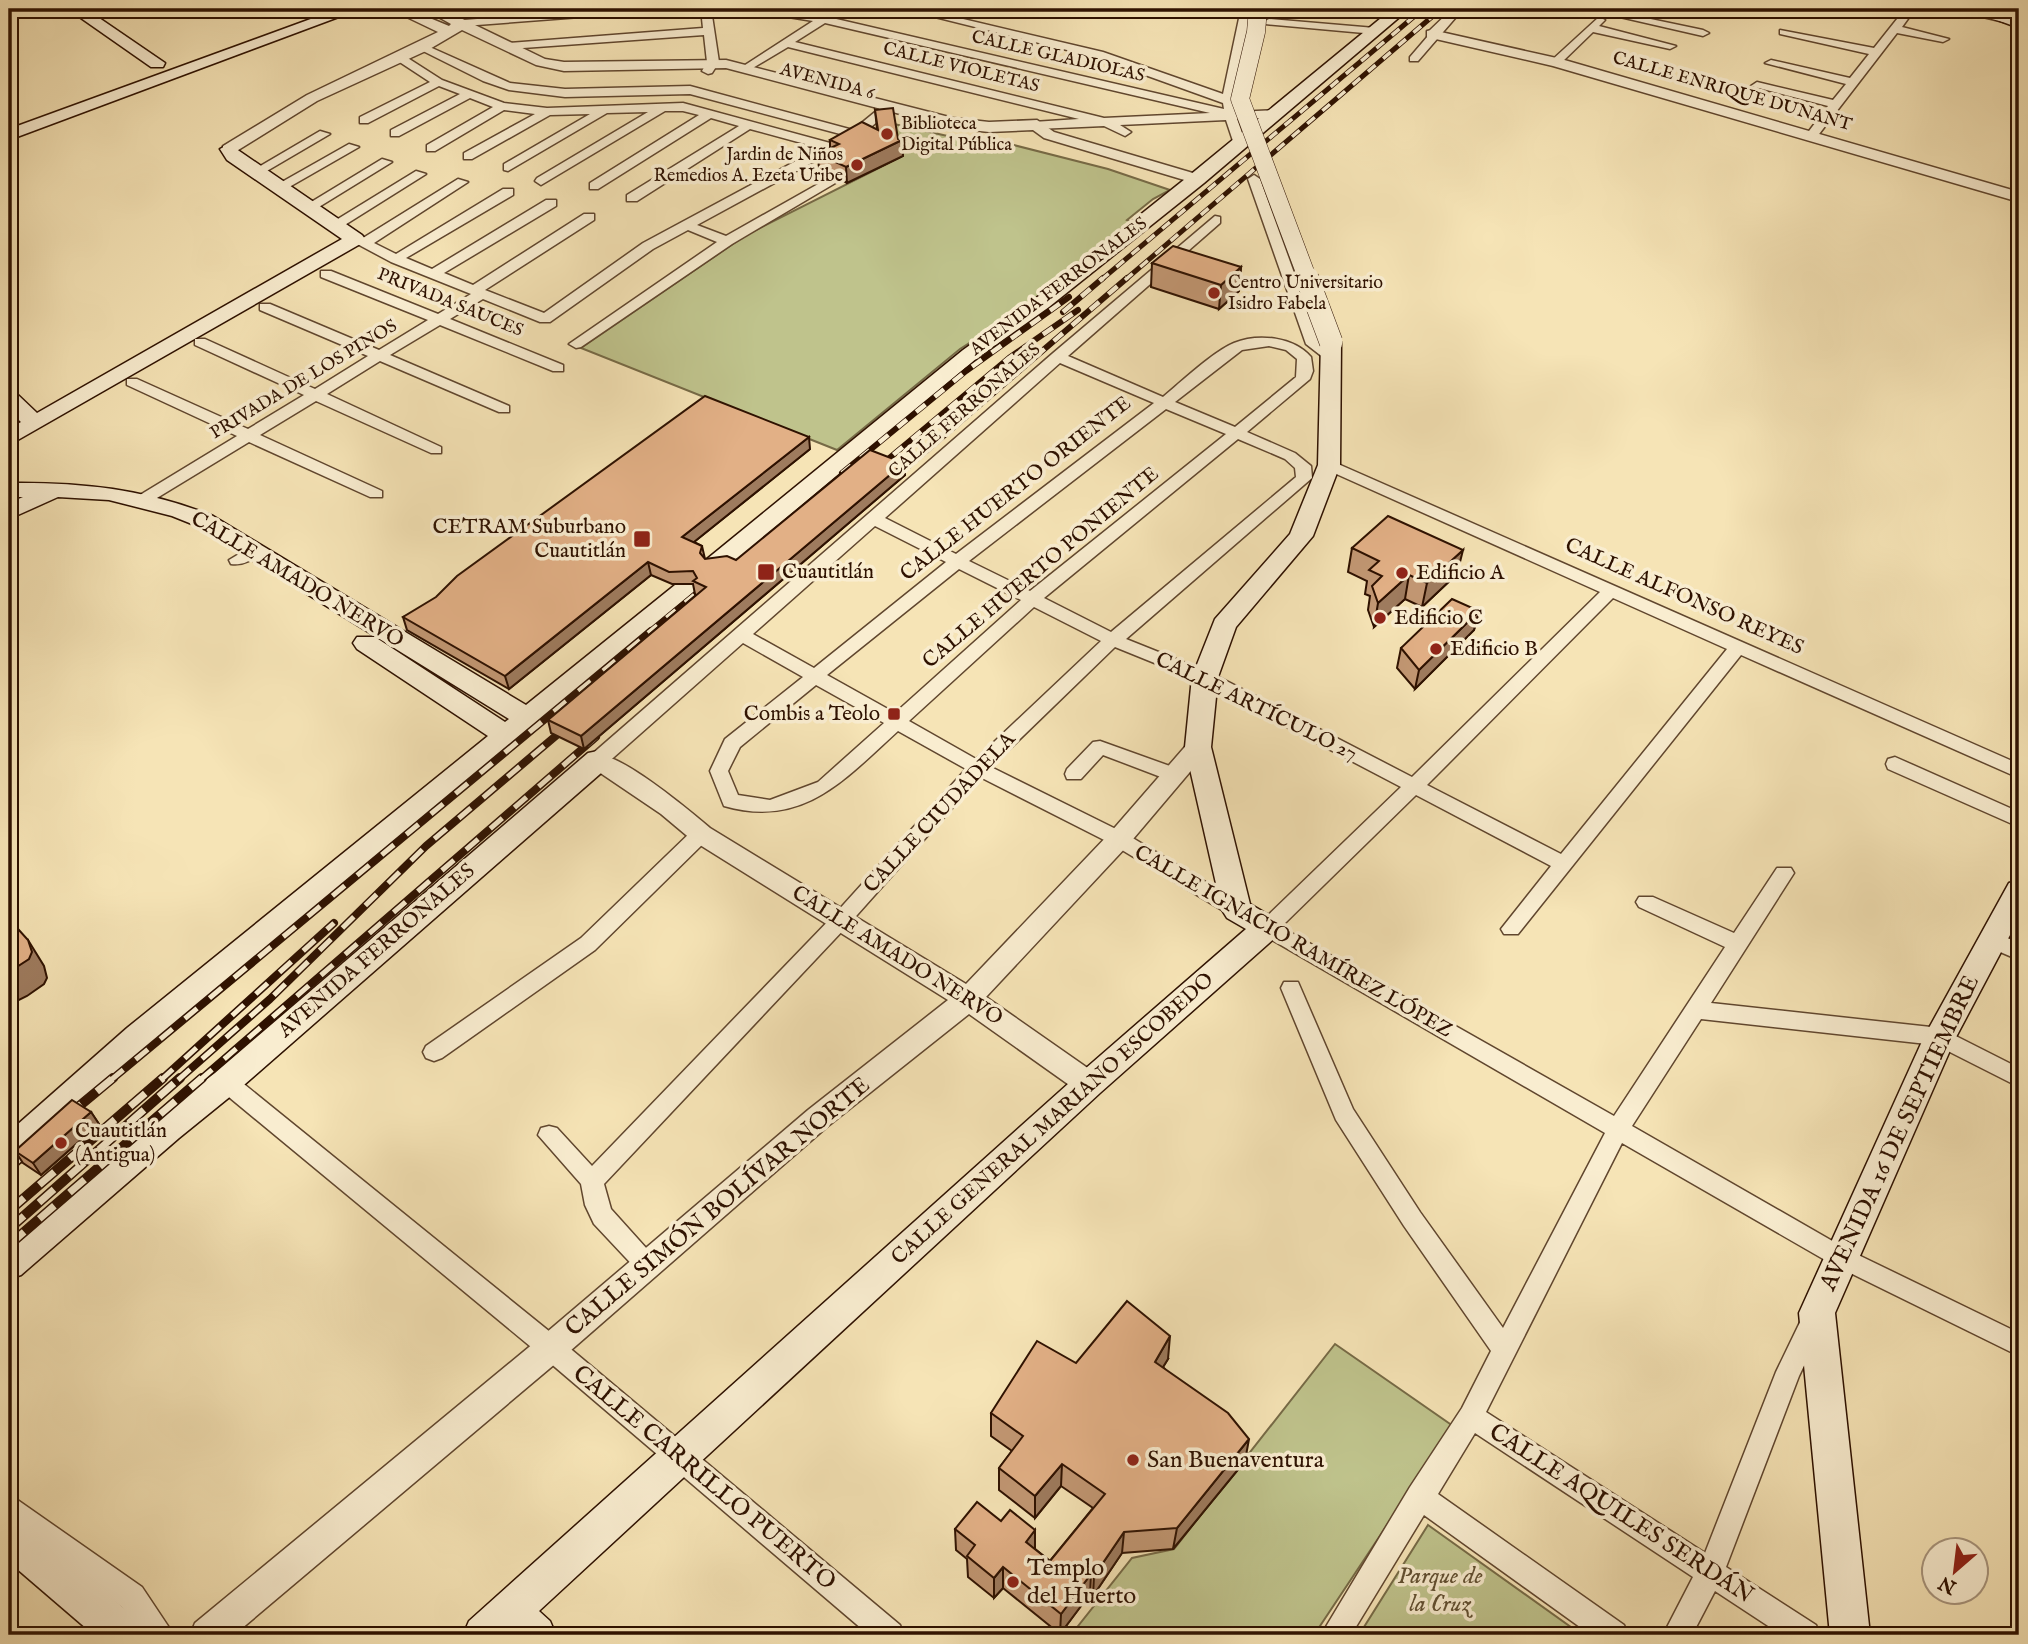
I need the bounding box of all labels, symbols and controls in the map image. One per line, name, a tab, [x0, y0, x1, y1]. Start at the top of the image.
street label: CALLE GLADIOLAS	[969, 26, 1147, 88]
street label: CALLE VIOLETAS	[880, 37, 1042, 99]
street label: CALLE ENRIQUE DUNANT	[1610, 47, 1854, 137]
street label: AVENIDA 6	[776, 58, 877, 106]
place label: Biblioteca Digital Pública	[901, 113, 1012, 157]
marker: Biblioteca Digital Pública	[879, 126, 895, 142]
place label: Jardin de Niños Remedios A. Ezeta Uribe	[653, 144, 843, 188]
marker: Jardin de Niños Remedios A. Ezeta Uribe	[849, 157, 865, 173]
street label: AVENIDA FERRONALES	[965, 213, 1152, 362]
street label: PRIVADA SAUCES	[374, 263, 526, 343]
place label: Centro Universitario Isidro Fabela	[1228, 272, 1383, 316]
marker: Centro Universitario Isidro Fabela	[1206, 285, 1222, 301]
street label: PRIVADA DE LOS PINOS	[206, 315, 402, 445]
street label: CALLE FERRONALES	[884, 339, 1046, 483]
street label: CALLE HUERTO ORIENTE	[895, 390, 1137, 588]
street label: CALLE HUERTO PONIENTE	[917, 461, 1165, 675]
street label: CALLE AMADO NERVO	[186, 506, 408, 654]
place label: CETRAM Suburbano Cuautitlán	[433, 514, 626, 565]
marker: CETRAM Suburbano Cuautitlán	[632, 529, 652, 549]
street label: CALLE ALFONSO REYES	[1560, 532, 1808, 662]
place label: Cuautitlán	[782, 559, 874, 586]
place label: Edificio A	[1416, 560, 1505, 587]
marker: Cuautitlán	[756, 562, 776, 582]
marker: Edificio A	[1394, 565, 1410, 581]
place label: Edificio C	[1394, 605, 1483, 632]
marker: Edificio C	[1372, 610, 1388, 626]
place label: Edificio B	[1450, 636, 1538, 663]
marker: Edificio B	[1428, 641, 1444, 657]
street label: CALLE ARTÍCULO 27	[1151, 645, 1362, 768]
place label: Combis a Teolo	[744, 701, 880, 728]
marker: Combis a Teolo	[886, 706, 902, 722]
street label: CALLE CIUDADELA	[858, 726, 1022, 899]
street label: CALLE IGNACIO RAMÍREZ LÓPEZ	[1129, 839, 1458, 1045]
street label: AVENIDA FERRONALES	[272, 858, 481, 1045]
street label: CALLE AMADO NERVO	[786, 880, 1008, 1032]
street label: CALLE GENERAL MARIANO ESCOBEDO	[886, 967, 1220, 1271]
street label: AVENIDA 16 DE SEPTIEMBRE	[1813, 970, 1987, 1297]
street label: CALLE SIMÓN BOLÍVAR NORTE	[559, 1070, 877, 1344]
place label: Cuautitlán (Antigua)	[75, 1118, 167, 1169]
marker: Cuautitlán (Antigua)	[53, 1135, 69, 1151]
street label: CALLE CARRILLO PUERTO	[566, 1359, 842, 1597]
street label: CALLE AQUILES SERDÁN	[1483, 1417, 1759, 1611]
place label: San Buenaventura	[1147, 1445, 1325, 1476]
marker: San Buenaventura	[1125, 1452, 1141, 1468]
north arrow	[1920, 1536, 1990, 1606]
place label: Templo del Huerto	[1027, 1553, 1136, 1612]
park label: Parque de la Cruz	[1398, 1561, 1482, 1620]
text: N	[1935, 1570, 1962, 1599]
marker: Templo del Huerto	[1005, 1574, 1021, 1590]

